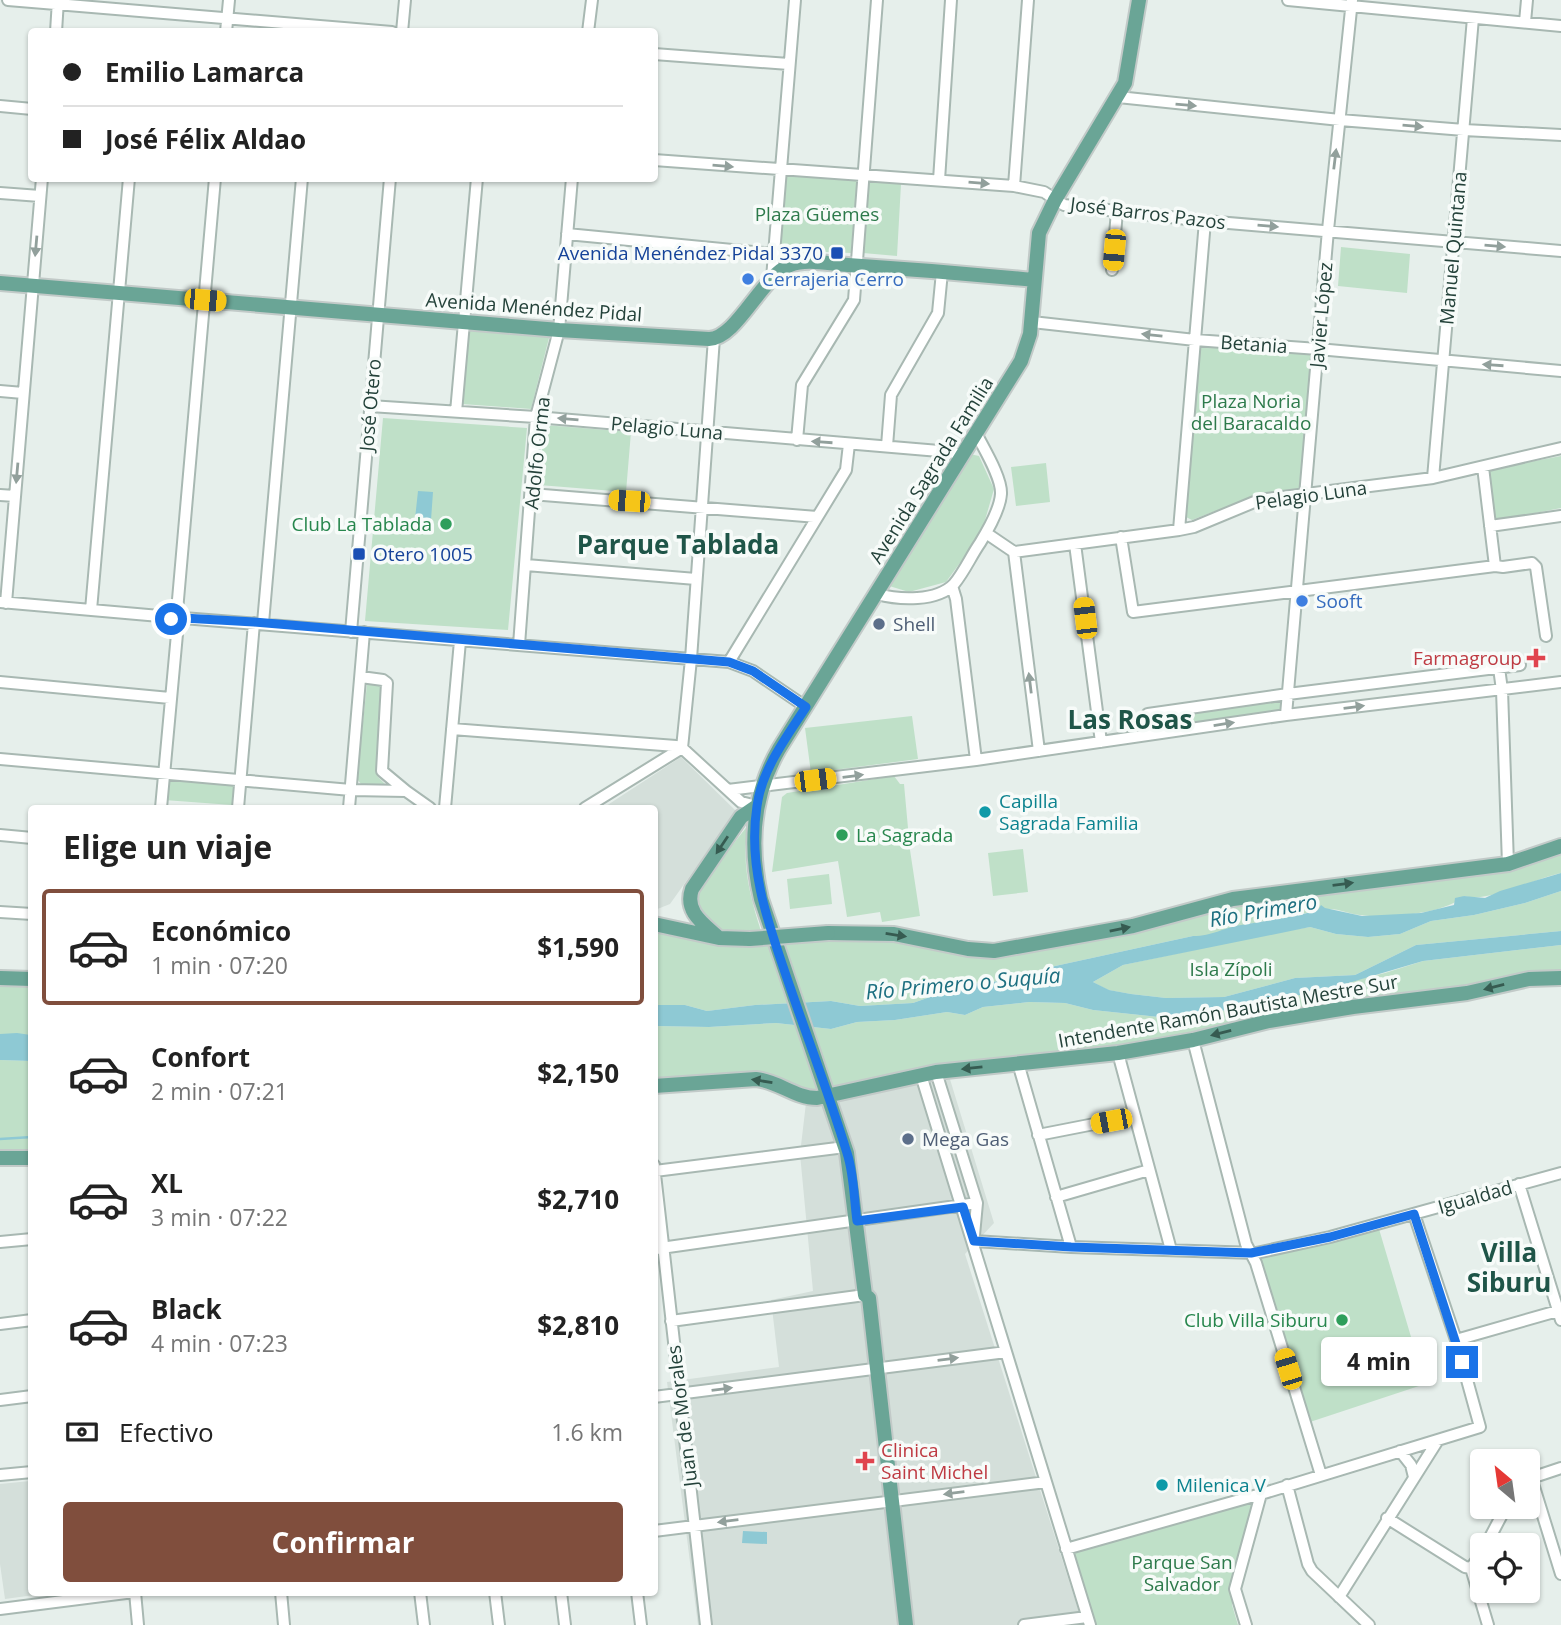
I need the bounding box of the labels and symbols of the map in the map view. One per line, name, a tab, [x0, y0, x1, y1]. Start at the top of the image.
one-way arrow	[1175, 99, 1197, 110]
one-way arrow	[1402, 121, 1424, 132]
one-way arrow	[1330, 147, 1341, 169]
one-way arrow	[712, 161, 734, 172]
street label: Manuel Quintana	[1433, 170, 1473, 326]
one-way arrow	[968, 178, 990, 189]
street label: José Barros Pazos	[1067, 190, 1227, 235]
park label: Plaza Güemes	[755, 201, 879, 227]
one-way arrow	[1257, 221, 1279, 232]
car	[1102, 228, 1127, 272]
one-way arrow	[30, 236, 41, 258]
place label: Avenida Menéndez Pidal 3370	[558, 240, 823, 266]
one-way arrow	[1484, 241, 1506, 252]
marker: Avenida Menéndez Pidal 3370	[829, 245, 845, 261]
street label: Javier López	[1303, 261, 1339, 371]
place label: Cerrajeria Cerro	[762, 266, 904, 292]
marker: Cerrajeria Cerro	[740, 271, 756, 287]
street label: Avenida Menéndez Pidal	[425, 286, 643, 328]
car	[184, 288, 227, 312]
street label: Betania	[1220, 329, 1288, 359]
one-way arrow	[1141, 330, 1163, 341]
street label: José Otero	[353, 358, 387, 454]
one-way arrow	[1482, 359, 1504, 370]
street label: Avenida Sagrada Familia	[863, 372, 999, 568]
park label: Plaza Noria del Baracaldo	[1191, 388, 1311, 436]
street label: Adolfo Orma	[518, 395, 556, 511]
street label: Pelagio Luna	[610, 410, 724, 446]
one-way arrow	[556, 414, 578, 425]
one-way arrow	[811, 436, 833, 447]
one-way arrow	[11, 462, 22, 484]
street label: Pelagio Luna	[1253, 474, 1369, 516]
car	[608, 489, 651, 513]
place label: Club La Tablada	[291, 511, 432, 537]
marker: Club La Tablada	[438, 516, 454, 532]
district label: Parque Tablada	[577, 526, 779, 562]
place label: Otero 1005	[373, 541, 473, 567]
marker: Otero 1005	[351, 546, 367, 562]
place label: Sooft	[1316, 588, 1363, 614]
marker: Sooft	[1294, 593, 1310, 609]
car	[1073, 596, 1098, 640]
route start	[155, 603, 187, 635]
place label: Shell	[893, 611, 935, 637]
marker: Shell	[871, 616, 887, 632]
place label: Farmagroup	[1413, 645, 1522, 671]
marker: Farmagroup	[1528, 650, 1544, 666]
one-way arrow	[1025, 672, 1036, 694]
district label: Las Rosas	[1068, 701, 1192, 737]
one-way arrow	[1343, 701, 1365, 712]
one-way arrow	[1213, 718, 1235, 729]
car	[793, 767, 838, 793]
one-way arrow	[842, 770, 864, 781]
place label: Capilla Sagrada Familia	[999, 788, 1139, 836]
marker: Capilla Sagrada Familia	[977, 804, 993, 820]
place label: La Sagrada	[856, 822, 953, 848]
marker: La Sagrada	[834, 827, 850, 843]
one-way arrow	[715, 836, 729, 854]
one-way arrow	[1332, 879, 1354, 890]
water label: Río Primero	[1207, 887, 1319, 933]
one-way arrow	[1109, 923, 1131, 934]
one-way arrow	[885, 930, 907, 941]
park label: Isla Zípoli	[1190, 956, 1272, 982]
water label: Río Primero o Suquía	[864, 961, 1062, 1005]
street label: Intendente Ramón Bautista Mestre Sur	[1056, 968, 1400, 1054]
one-way arrow	[1483, 982, 1505, 993]
one-way arrow	[1210, 1028, 1232, 1039]
one-way arrow	[961, 1063, 983, 1074]
one-way arrow	[751, 1075, 773, 1086]
car	[1089, 1107, 1134, 1135]
place label: Mega Gas	[922, 1126, 1009, 1152]
marker: Mega Gas	[900, 1131, 916, 1147]
street label: Igualdad	[1435, 1174, 1515, 1220]
district label: Villa Siburu	[1467, 1234, 1551, 1300]
place label: Club Villa Siburu	[1184, 1307, 1328, 1333]
marker: Club Villa Siburu	[1334, 1312, 1350, 1328]
callout: 4 min	[1322, 1338, 1438, 1386]
street label: Juan de Morales	[660, 1344, 704, 1490]
car	[1272, 1346, 1305, 1392]
route end	[1446, 1346, 1478, 1378]
one-way arrow	[937, 1354, 959, 1365]
one-way arrow	[711, 1383, 733, 1394]
place label: Clinica Saint Michel	[881, 1437, 988, 1485]
north arrow	[1470, 1449, 1540, 1519]
marker: Clinica Saint Michel	[855, 1451, 875, 1471]
place label: Milenica V	[1176, 1472, 1266, 1498]
marker: Milenica V	[1154, 1477, 1170, 1493]
one-way arrow	[943, 1488, 965, 1499]
one-way arrow	[717, 1516, 739, 1527]
park label: Parque San Salvador	[1131, 1549, 1233, 1597]

